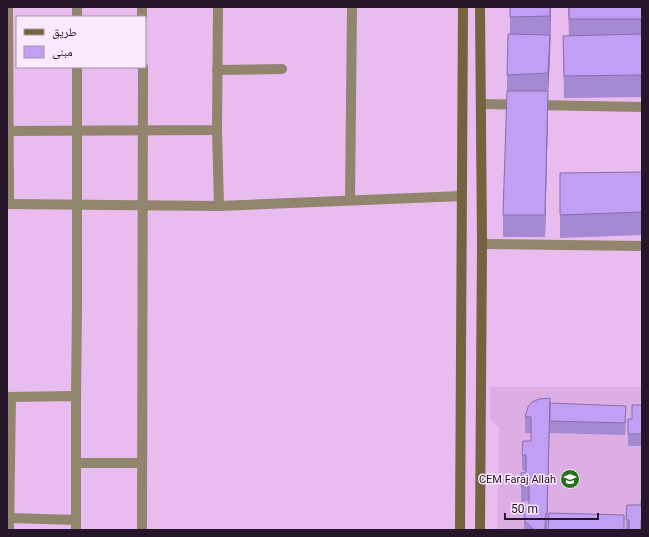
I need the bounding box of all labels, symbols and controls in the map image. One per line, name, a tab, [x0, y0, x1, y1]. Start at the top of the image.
legend	[16, 16, 146, 68]
text: طريق	[52, 25, 77, 39]
text: مبنى	[52, 45, 73, 59]
school or university icon: CEM Faraj Allah	[559, 468, 581, 490]
place label: CEM Faraj Allah	[479, 473, 556, 486]
scale bar	[505, 495, 598, 521]
text: 50 m	[511, 502, 538, 516]

